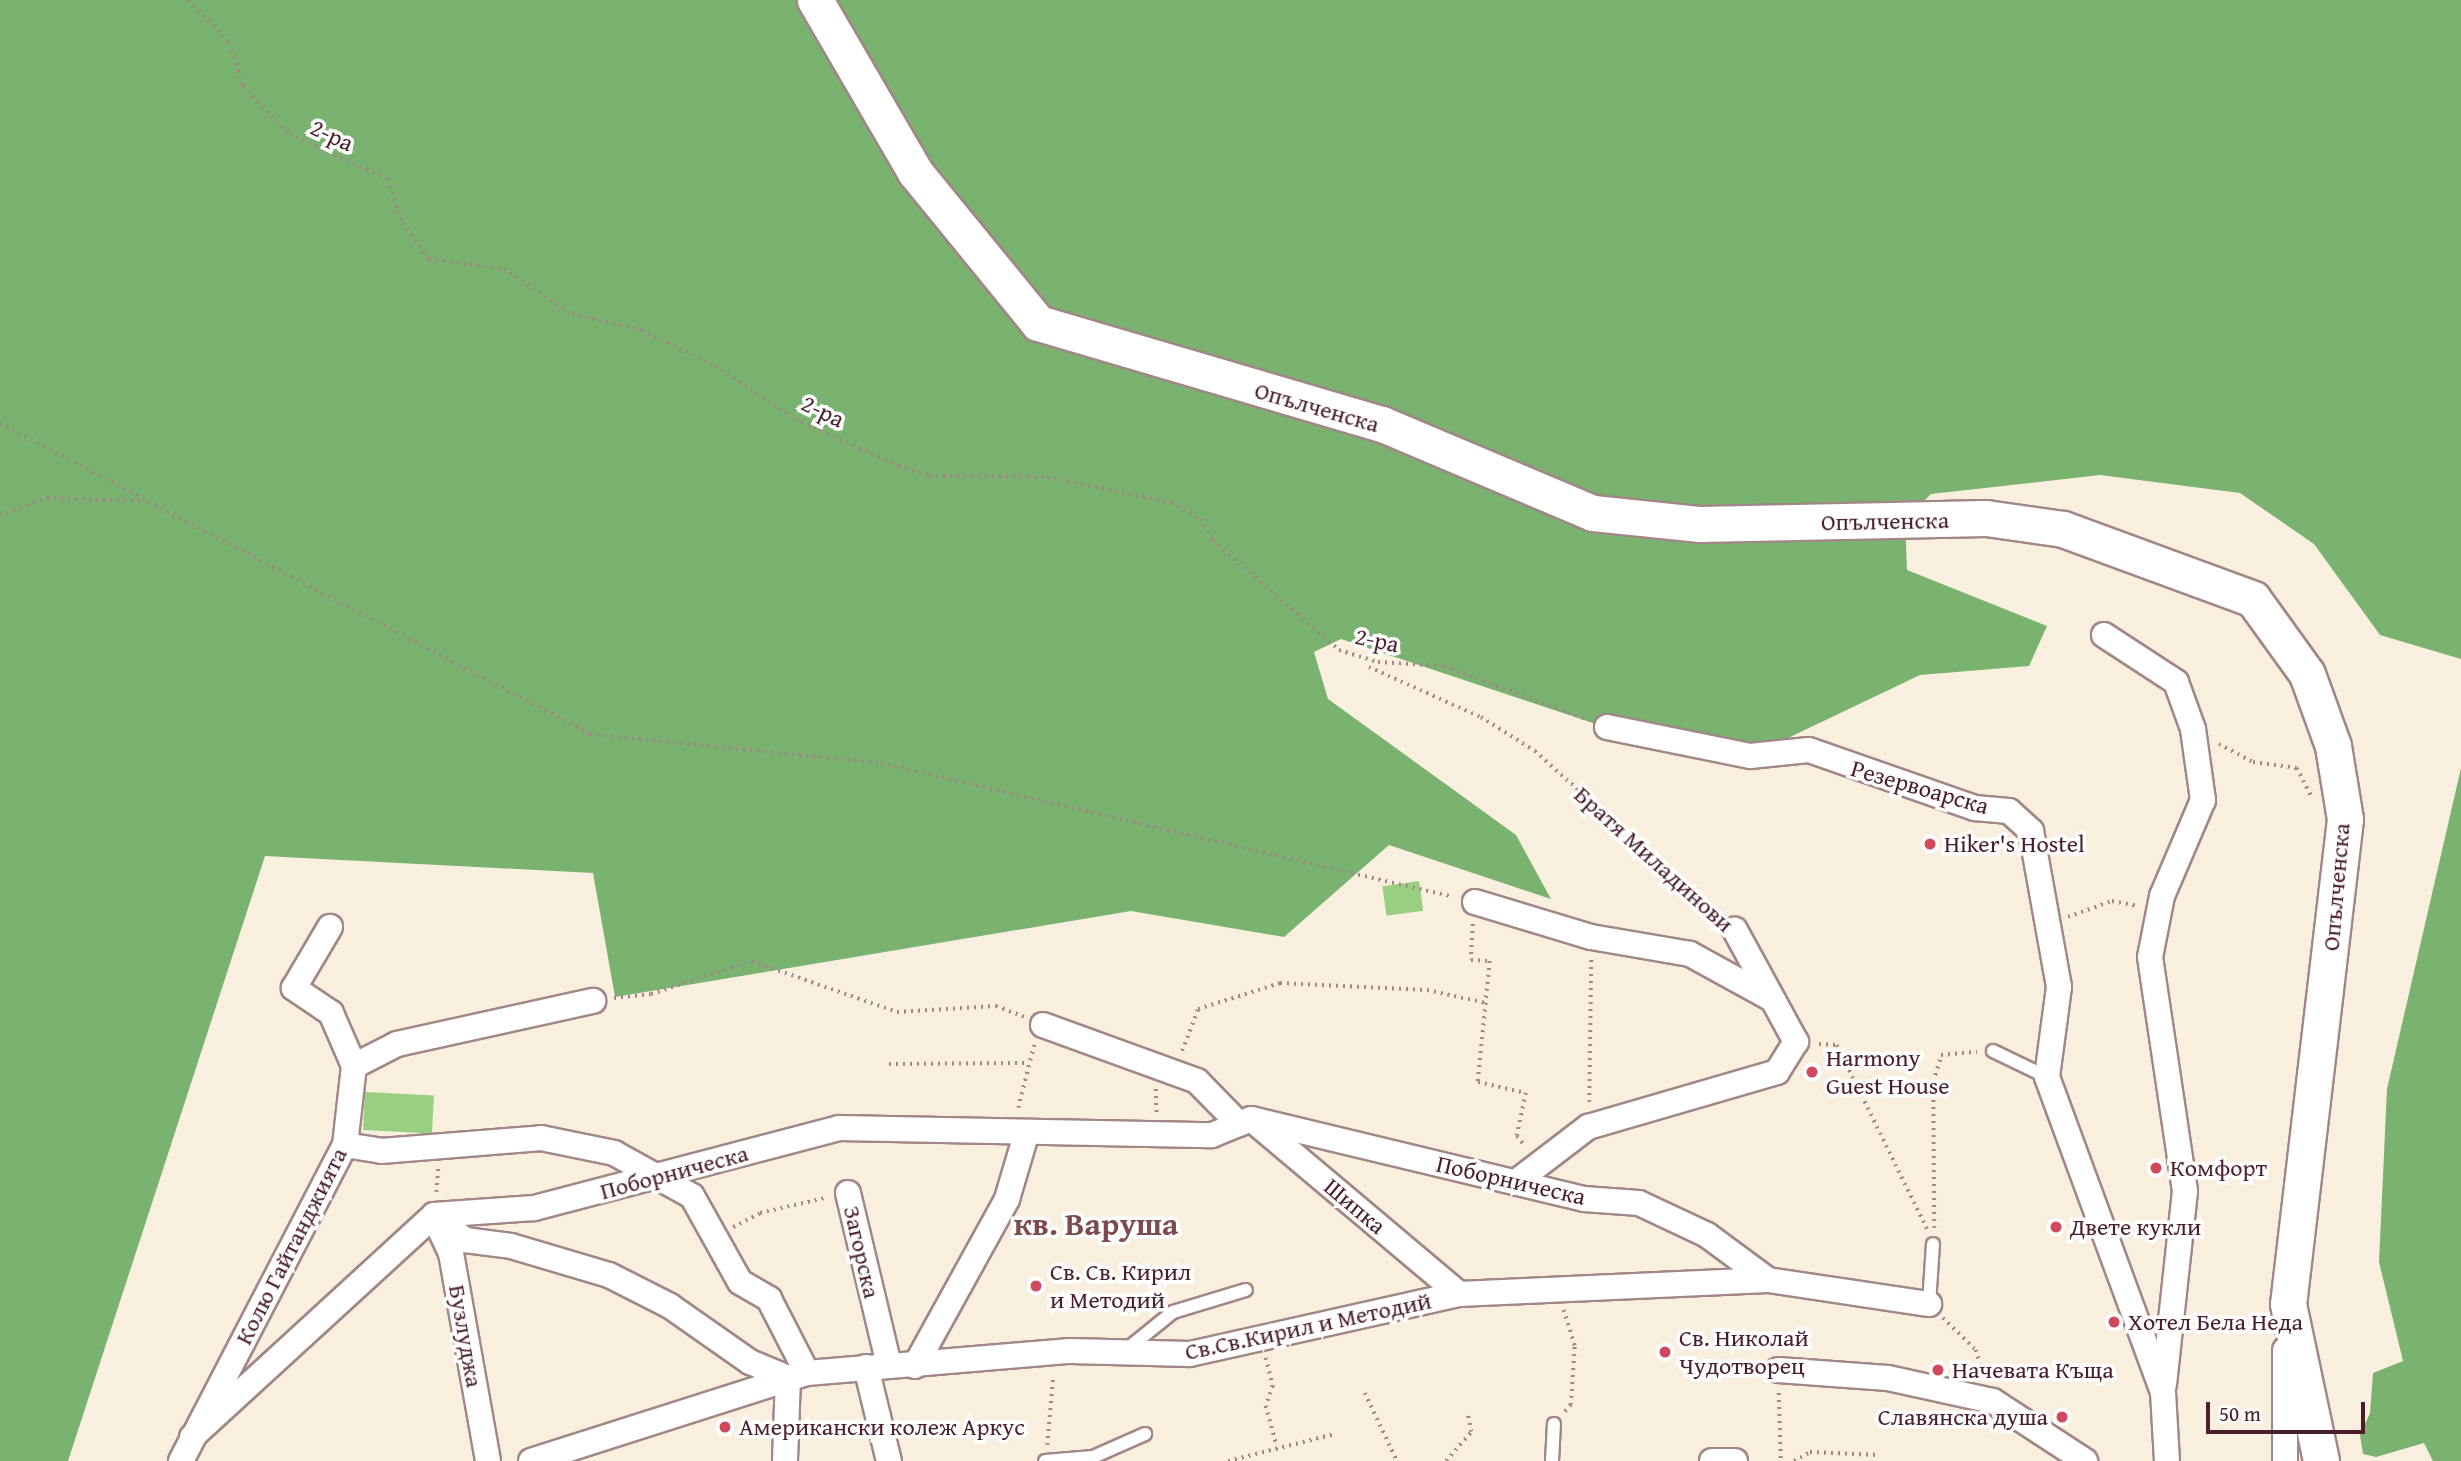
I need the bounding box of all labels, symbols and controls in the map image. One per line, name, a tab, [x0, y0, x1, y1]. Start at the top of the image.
street label: 2-ра	[306, 113, 358, 157]
street label: Опълченска	[1251, 376, 1383, 438]
street label: 2-ра	[797, 388, 849, 434]
street label: Опълченска	[1821, 505, 1949, 537]
street label: 2-ра	[1352, 621, 1402, 659]
street label: Резервоарска	[1848, 754, 1992, 820]
street label: Братя Миладинови	[1568, 780, 1740, 938]
street label: Опълченска	[2316, 822, 2356, 952]
place label: Hiker's Hostel	[1944, 830, 2085, 858]
marker: Hiker's Hostel	[1922, 836, 1938, 852]
place label: Harmony Guest House	[1826, 1044, 1950, 1100]
marker: Harmony Guest House	[1804, 1064, 1820, 1080]
street label: Поборническа	[597, 1138, 751, 1206]
street label: Колю Гайтанджията	[229, 1143, 353, 1349]
street label: Поборническа	[1434, 1149, 1588, 1211]
place label: Комфорт	[2170, 1154, 2267, 1182]
marker: Комфорт	[2148, 1160, 2164, 1176]
street label: Шипка	[1318, 1172, 1392, 1240]
street label: Загорска	[837, 1203, 887, 1301]
district label: кв. Варуша	[1013, 1205, 1179, 1243]
place label: Двете кукли	[2070, 1213, 2201, 1241]
marker: Двете кукли	[2048, 1219, 2064, 1235]
place label: Св. Св. Кирил и Методий	[1050, 1258, 1191, 1314]
marker: Св. Св. Кирил и Методий	[1028, 1278, 1044, 1294]
street label: Бузлуджа	[443, 1282, 489, 1390]
street label: Св.Св.Кирил и Методий	[1182, 1286, 1434, 1366]
place label: Xотел Бела Неда	[2128, 1308, 2303, 1336]
marker: Xотел Бела Неда	[2106, 1314, 2122, 1330]
place label: Св. Николай Чудотворец	[1679, 1324, 1809, 1380]
marker: Св. Николай Чудотворец	[1657, 1344, 1673, 1360]
place label: Начевата Къща	[1952, 1356, 2114, 1384]
marker: Начевата Къща	[1930, 1362, 1946, 1378]
scale bar	[2209, 1388, 2368, 1432]
text: 50 m	[2219, 1398, 2261, 1429]
place label: Славянска душа	[1878, 1403, 2048, 1431]
marker: Славянска душа	[2054, 1409, 2070, 1425]
place label: Американски колеж Аркус	[739, 1413, 1025, 1441]
marker: Американски колеж Аркус	[717, 1419, 733, 1435]

